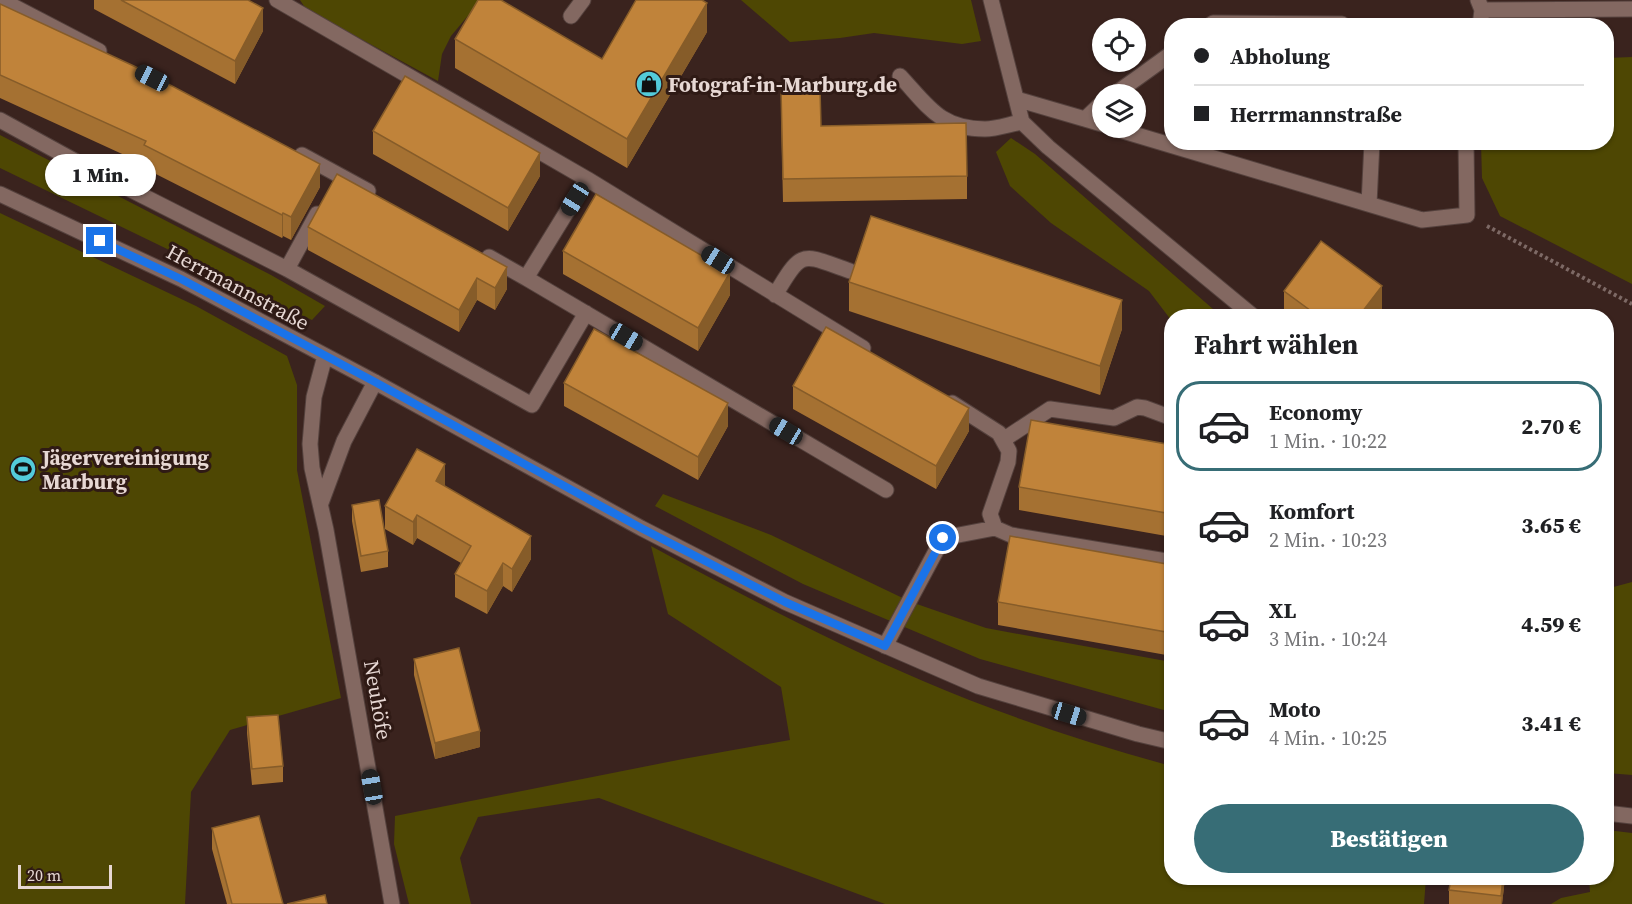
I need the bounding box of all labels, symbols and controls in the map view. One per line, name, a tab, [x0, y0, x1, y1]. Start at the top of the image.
map controls	[1092, 18, 1146, 138]
button: locate	[1092, 18, 1146, 72]
text: Abholung	[1230, 41, 1330, 71]
car	[132, 62, 172, 94]
shop icon: Fotograf-in-Marburg.de	[634, 69, 664, 99]
place label: Fotograf-in-Marburg.de	[668, 70, 897, 99]
button: layers	[1092, 84, 1146, 138]
text: Herrmannstraße	[1230, 99, 1402, 129]
callout: 1 Min.	[45, 154, 156, 196]
text: 1 Min.	[72, 161, 129, 189]
car	[558, 179, 592, 219]
route end	[86, 227, 113, 254]
street label: Herrmannstraße	[161, 237, 315, 337]
car	[698, 243, 738, 277]
car	[606, 320, 646, 354]
text: Fahrt wählen	[1194, 326, 1358, 363]
text: Economy	[1269, 397, 1363, 427]
icon: car	[1197, 399, 1251, 453]
text: 2.70 €	[1521, 411, 1581, 441]
car	[766, 414, 806, 448]
text: 1 Min. · 10:22	[1269, 427, 1387, 455]
place label: Jägervereinigung Marburg	[40, 443, 210, 496]
sports icon: Jägervereinigung Marburg	[8, 454, 38, 484]
text: Komfort	[1269, 496, 1354, 526]
icon: car	[1197, 498, 1251, 552]
text: 3.65 €	[1521, 510, 1581, 540]
route start	[929, 524, 956, 551]
text: 2 Min. · 10:23	[1269, 526, 1387, 554]
text: XL	[1269, 595, 1296, 625]
icon: car	[1197, 597, 1251, 651]
text: 4.59 €	[1521, 609, 1581, 639]
text: 3 Min. · 10:24	[1269, 625, 1387, 653]
street label: Neuhöfe	[357, 658, 399, 742]
text: Moto	[1269, 694, 1321, 724]
icon: car	[1197, 696, 1251, 750]
car	[1049, 700, 1089, 728]
text: 3.41 €	[1521, 708, 1581, 738]
text: 4 Min. · 10:25	[1269, 724, 1387, 752]
car	[360, 768, 384, 806]
button: Bestätigen	[1194, 804, 1584, 873]
scale bar	[18, 862, 112, 890]
text: 20 m	[27, 864, 61, 886]

